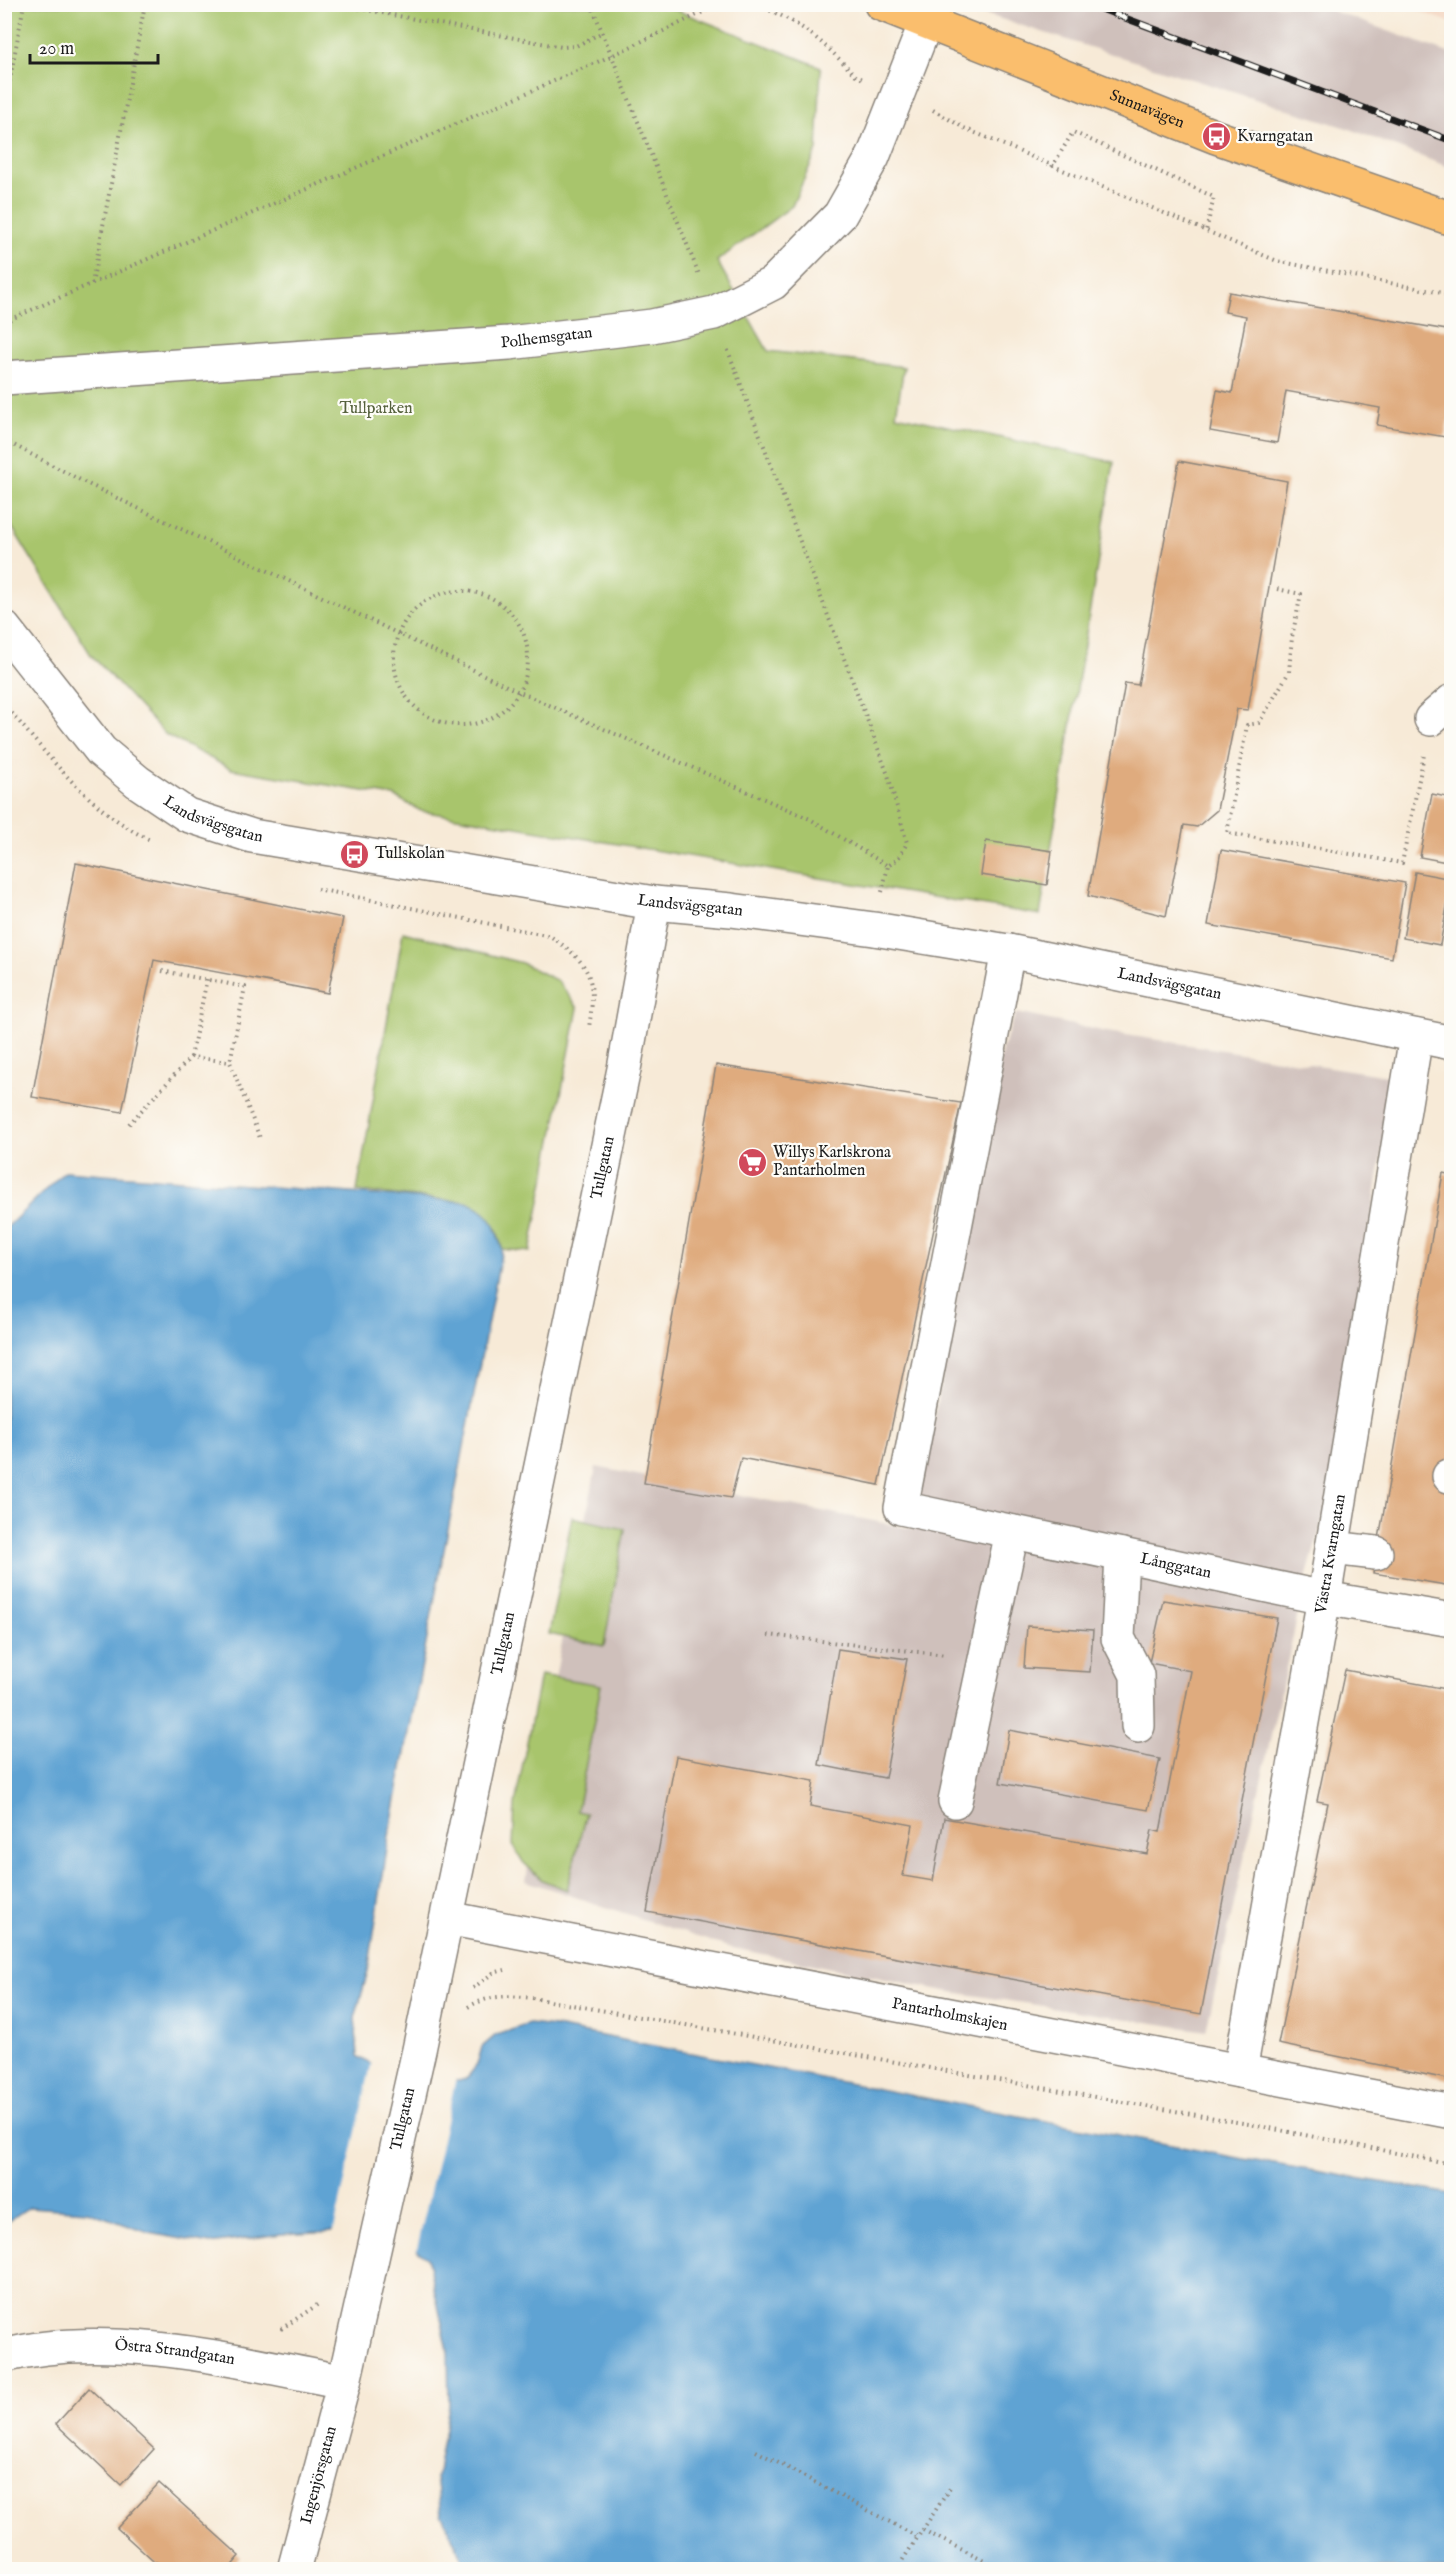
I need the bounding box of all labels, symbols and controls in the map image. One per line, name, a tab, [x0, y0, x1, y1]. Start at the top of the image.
scale bar	[30, 27, 158, 65]
text: 20 m	[39, 38, 74, 61]
street label: Sunnavägen	[1106, 86, 1188, 134]
bus stop icon: Kvarngatan	[1200, 121, 1232, 153]
place label: Kvarngatan	[1237, 127, 1314, 147]
street label: Polhemsgatan	[500, 323, 594, 354]
park label: Tullparken	[339, 399, 413, 419]
street label: Landsvägsgatan	[159, 792, 265, 848]
bus stop icon: Tullskolan	[338, 838, 370, 870]
place label: Tullskolan	[375, 844, 445, 864]
street label: Landsvägsgatan	[636, 890, 744, 922]
street label: Landsvägsgatan	[1116, 964, 1224, 1005]
street label: Tullgatan	[587, 1134, 620, 1201]
place label: Willys Karlskrona Pantarholmen	[773, 1143, 891, 1181]
supermarket icon: Willys Karlskrona Pantarholmen	[736, 1146, 768, 1178]
street label: Västra Kvarngatan	[1311, 1492, 1351, 1616]
street label: Långgatan	[1138, 1549, 1213, 1584]
street label: Tullgatan	[488, 1610, 520, 1677]
street label: Pantarholmskajen	[890, 1994, 1010, 2036]
street label: Tullgatan	[387, 2085, 420, 2153]
street label: Östra Strandgatan	[114, 2335, 237, 2370]
street label: Ingenjörsgatan	[297, 2424, 342, 2526]

